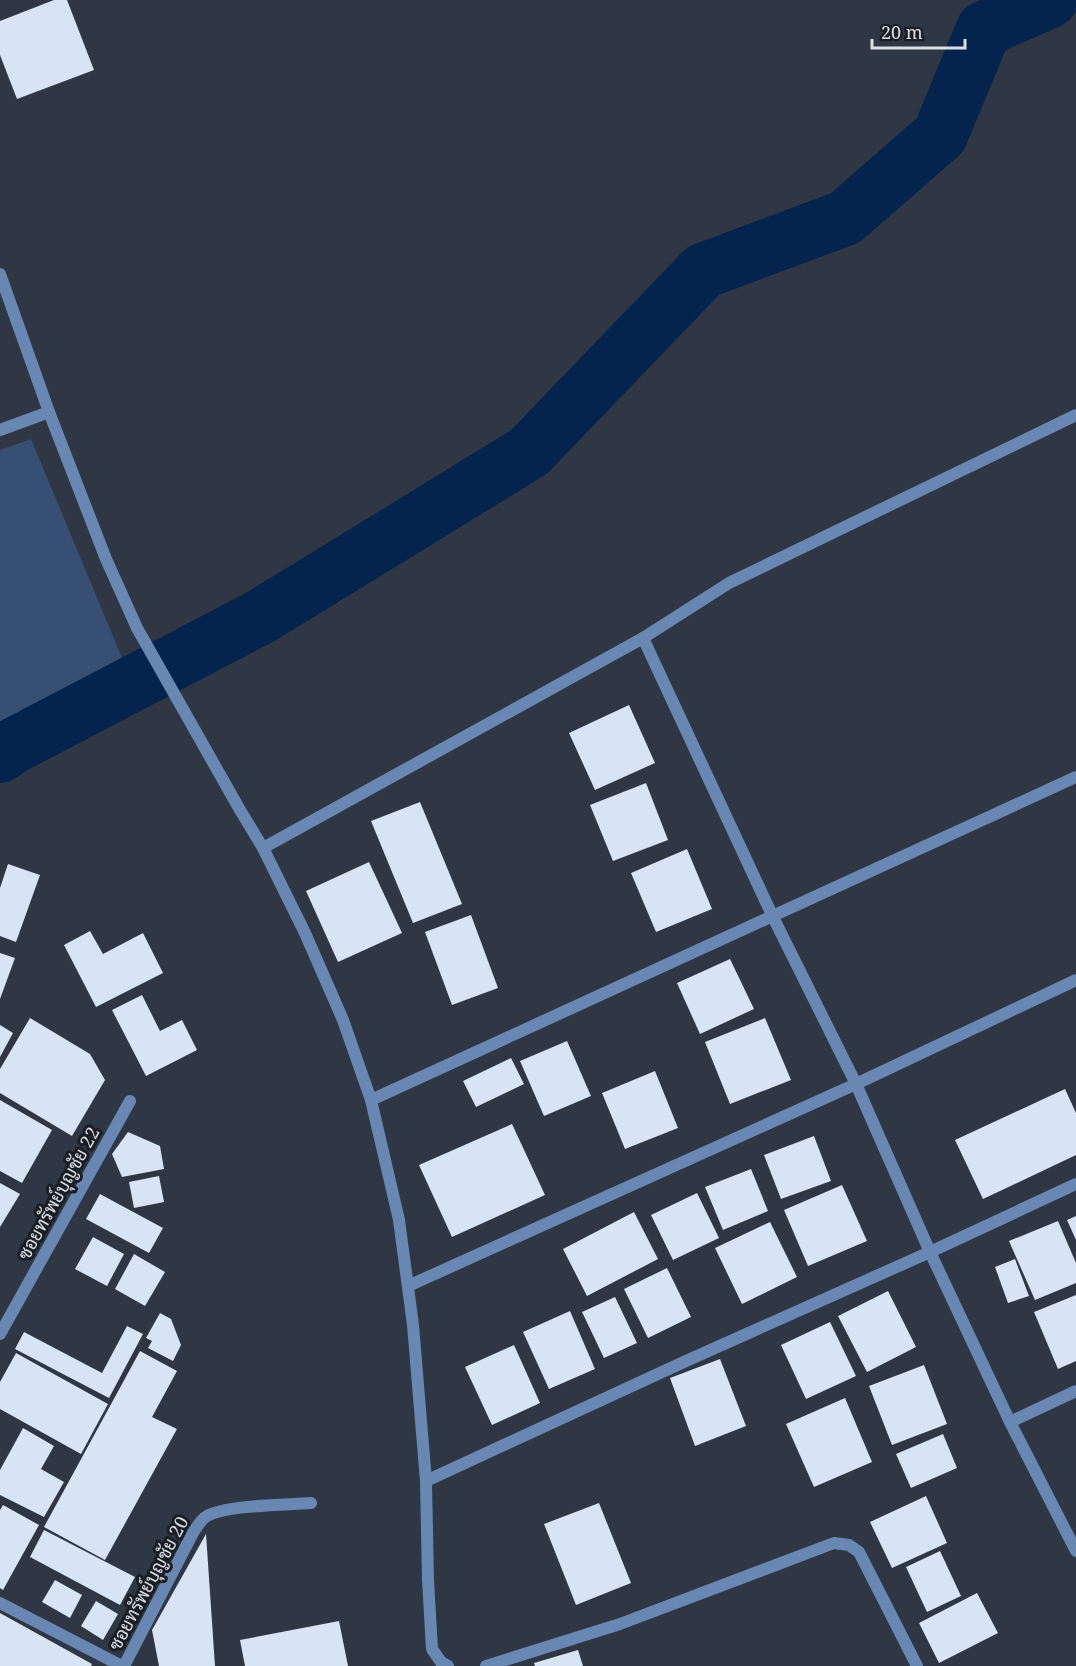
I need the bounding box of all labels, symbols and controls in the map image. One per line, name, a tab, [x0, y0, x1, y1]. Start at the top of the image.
scale bar	[872, 12, 965, 50]
text: 20 m	[881, 20, 923, 44]
street label: ซอยทรัพย์บุญชัย 22	[12, 1122, 105, 1264]
street label: ซอยทรัพย์บุญชัย 20	[103, 1512, 194, 1655]

